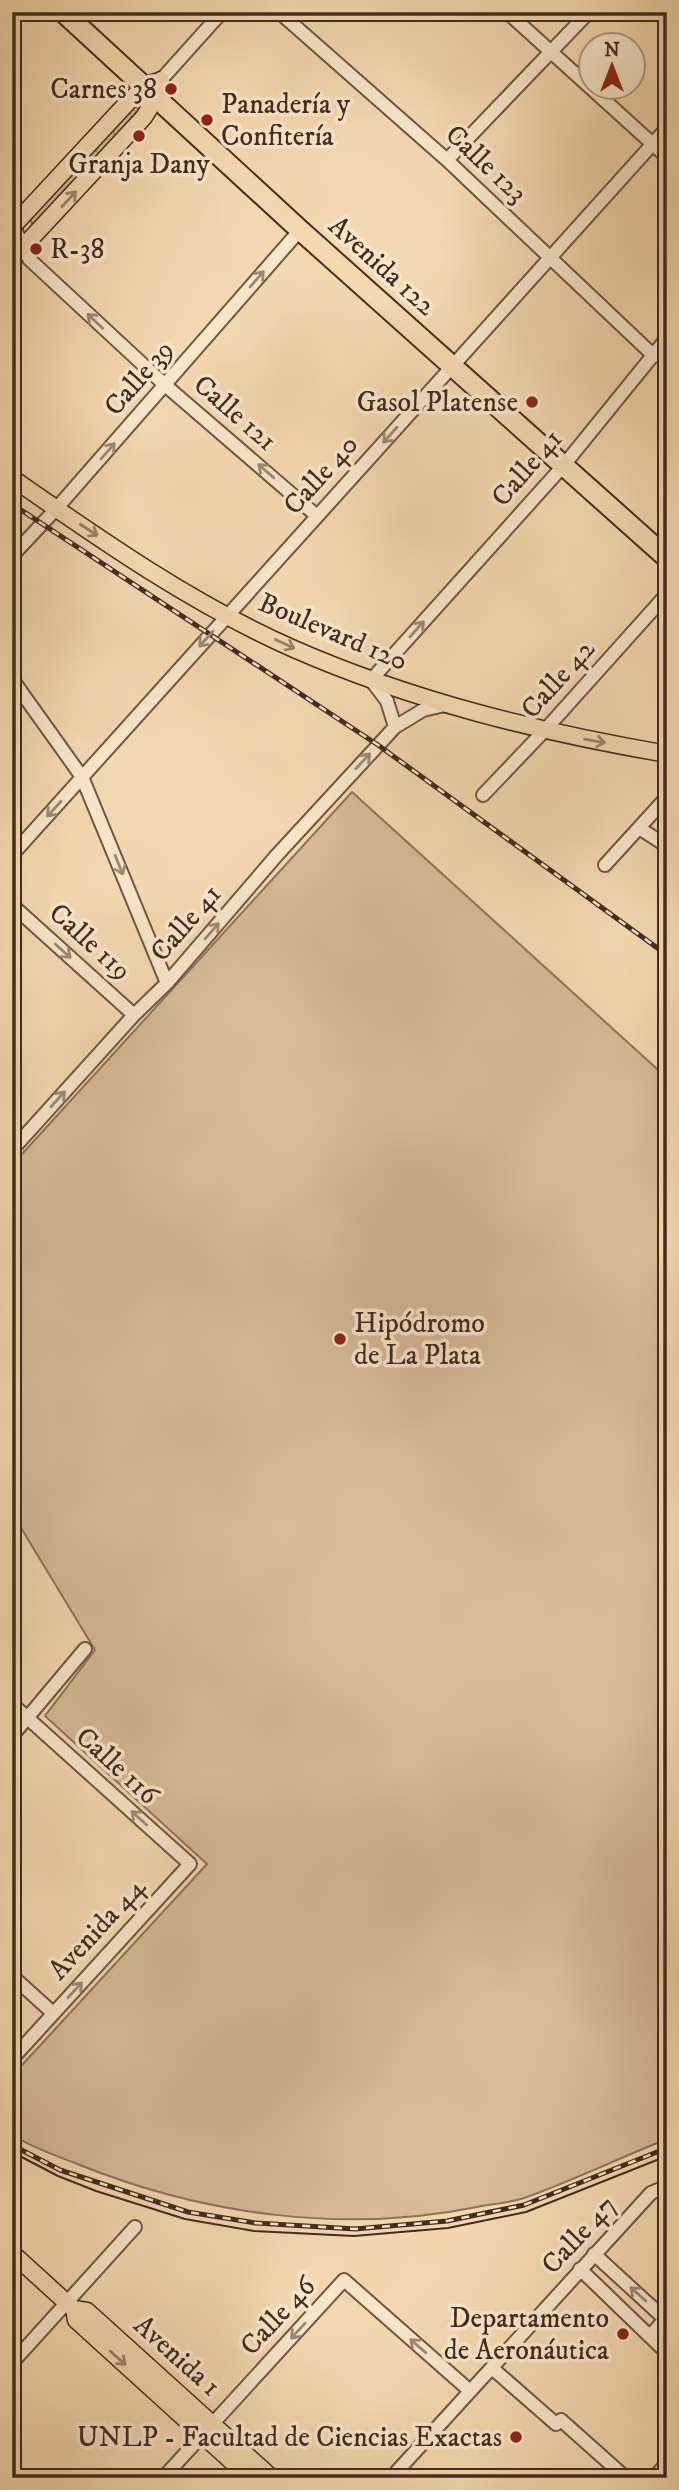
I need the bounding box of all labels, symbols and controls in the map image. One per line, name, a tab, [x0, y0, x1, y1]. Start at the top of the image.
north arrow	[578, 32, 648, 102]
text: N	[604, 39, 620, 62]
place label: Carnes 38	[50, 72, 157, 107]
marker: Carnes 38	[163, 81, 179, 97]
place label: Panadería y Confitería	[221, 87, 351, 154]
marker: Panadería y Confitería	[199, 112, 215, 128]
street label: Calle 123	[438, 117, 534, 211]
marker: Granja Dany	[131, 128, 147, 144]
place label: Granja Dany	[68, 147, 211, 182]
one-way arrow	[60, 191, 77, 208]
street label: Avenida 122	[321, 209, 443, 324]
place label: R-38	[50, 232, 104, 267]
marker: R-38	[28, 241, 44, 257]
one-way arrow	[249, 270, 265, 288]
one-way arrow	[87, 312, 104, 329]
street label: Calle 39	[97, 333, 181, 423]
street label: Calle 121	[186, 367, 284, 459]
place label: Gasol Platense	[357, 385, 518, 420]
marker: Gasol Platense	[524, 394, 540, 410]
street label: Calle 41	[484, 422, 570, 514]
one-way arrow	[382, 426, 398, 444]
street label: Calle 40	[276, 428, 366, 522]
one-way arrow	[99, 443, 116, 460]
one-way arrow	[257, 463, 275, 479]
one-way arrow	[79, 523, 98, 537]
street label: Boulevard 120	[253, 585, 413, 679]
one-way arrow	[409, 620, 425, 638]
one-way arrow	[198, 630, 214, 648]
street label: Calle 42	[513, 632, 603, 726]
one-way arrow	[274, 638, 295, 652]
one-way arrow	[583, 735, 606, 749]
one-way arrow	[355, 753, 371, 771]
one-way arrow	[46, 799, 62, 817]
one-way arrow	[113, 854, 126, 875]
street label: Calle 41	[143, 877, 229, 969]
street label: Calle 119	[41, 896, 139, 988]
one-way arrow	[204, 923, 220, 941]
one-way arrow	[54, 943, 72, 959]
one-way arrow	[50, 1090, 66, 1108]
place label: Hipódromo de La Plata	[354, 1306, 485, 1373]
marker: Hipódromo de La Plata	[332, 1331, 348, 1347]
street label: Calle 116	[68, 1720, 167, 1813]
one-way arrow	[131, 1810, 148, 1827]
street label: Avenida 44	[41, 1870, 154, 1987]
one-way arrow	[66, 1982, 83, 1999]
street label: Calle 47	[534, 2188, 624, 2282]
street label: Calle 46	[233, 2268, 324, 2363]
one-way arrow	[630, 2286, 647, 2303]
place label: Departamento de Aeronáutica	[444, 2301, 609, 2368]
street label: Avenida 1	[126, 2308, 228, 2404]
one-way arrow	[289, 2322, 306, 2339]
marker: Departamento de Aeronáutica	[615, 2326, 631, 2342]
one-way arrow	[410, 2338, 428, 2354]
one-way arrow	[109, 2350, 127, 2366]
place label: UNLP - Facultad de Ciencias Exactas	[77, 2420, 502, 2455]
marker: UNLP - Facultad de Ciencias Exactas	[508, 2429, 524, 2445]

